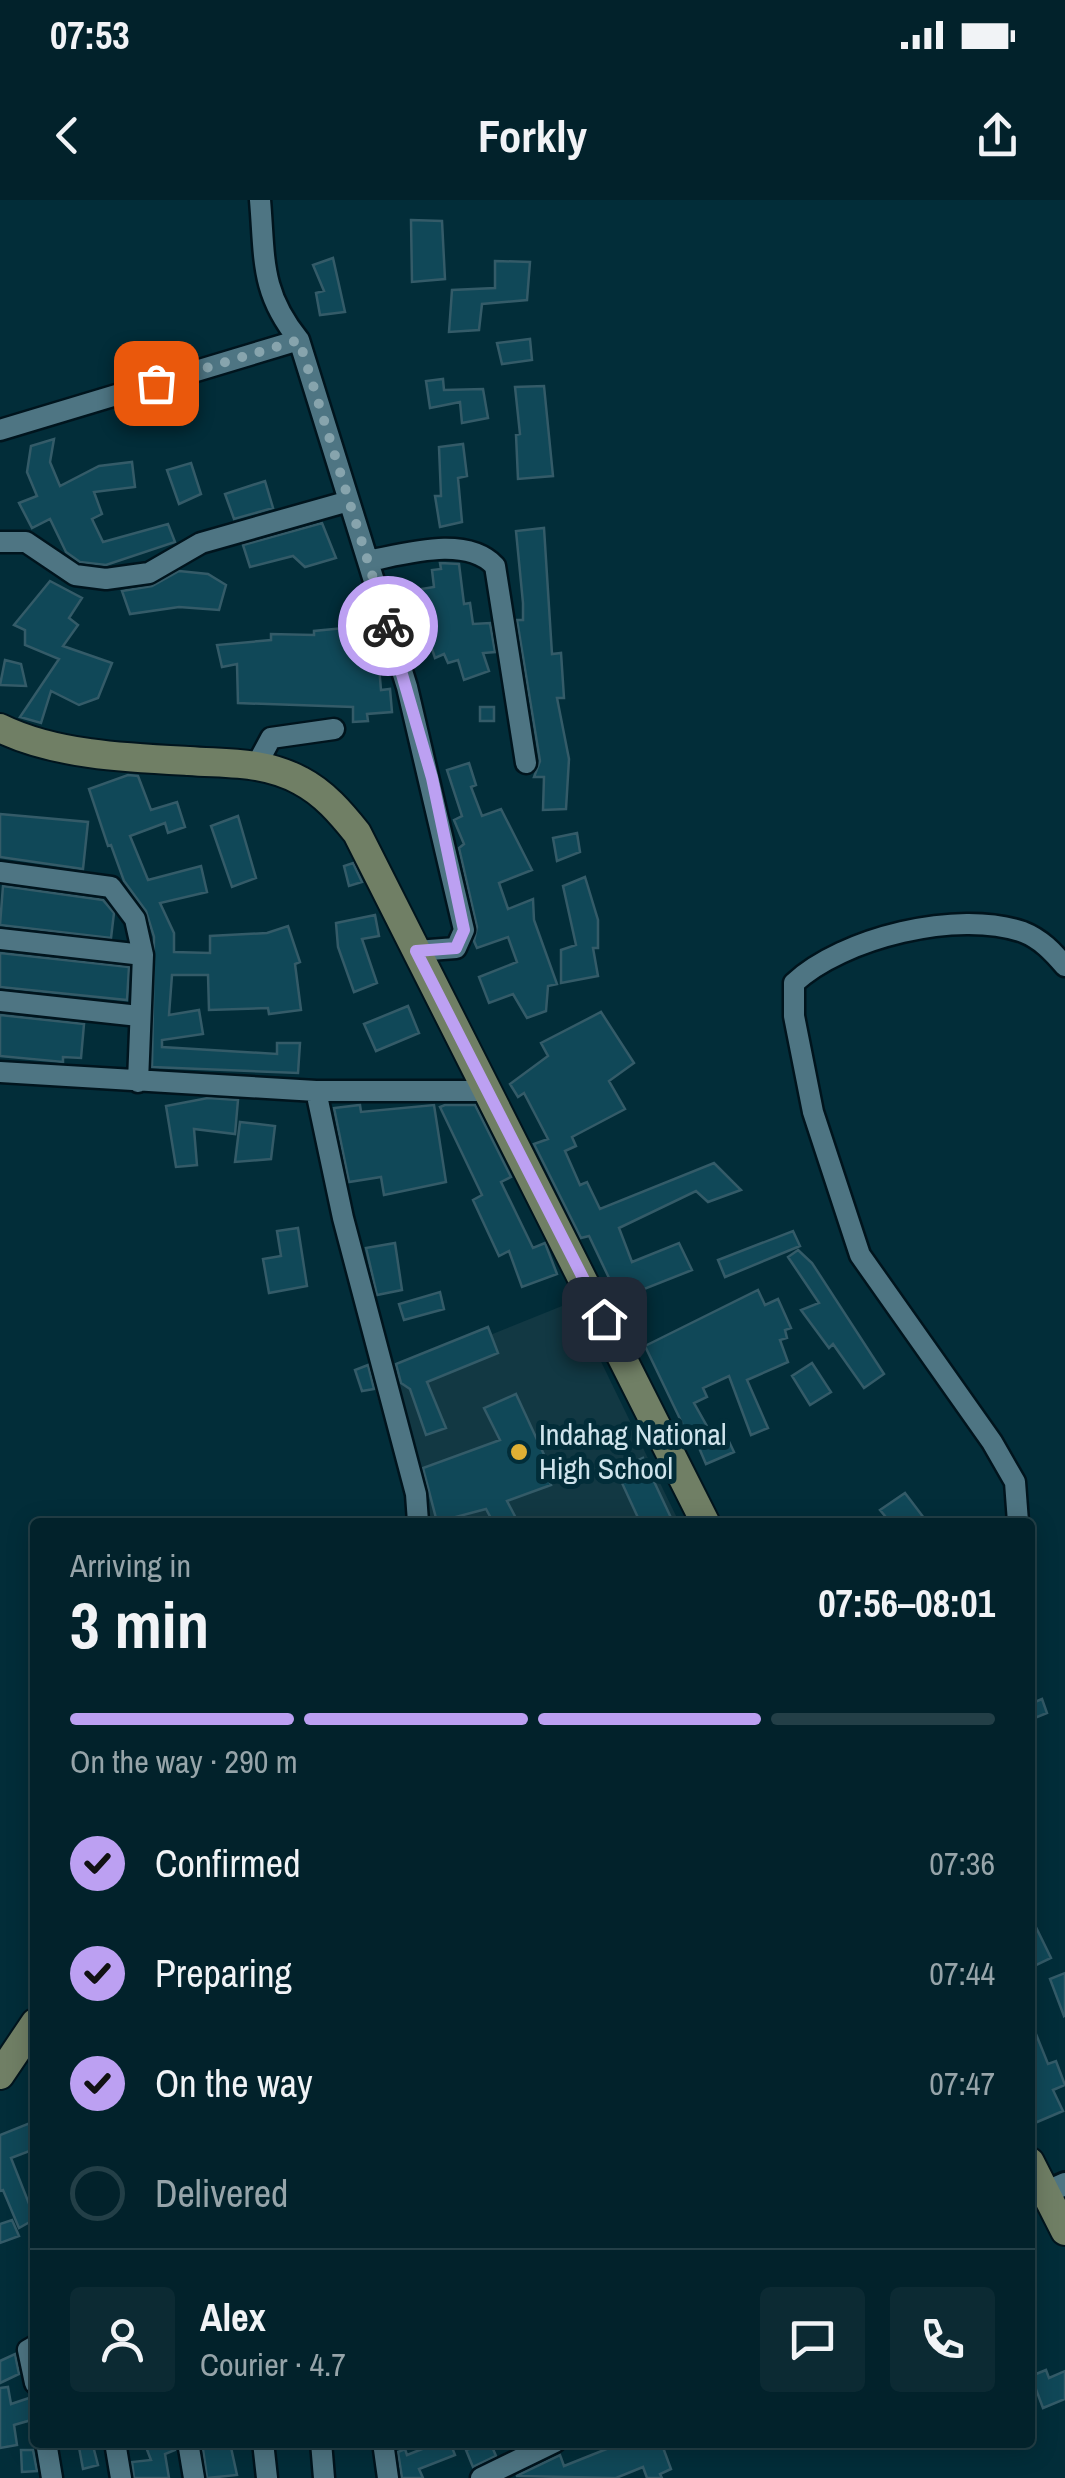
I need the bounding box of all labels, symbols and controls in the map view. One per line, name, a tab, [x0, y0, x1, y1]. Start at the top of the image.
text: 07:53	[50, 10, 130, 61]
text: Forkly	[478, 105, 587, 166]
icon: back	[40, 108, 95, 163]
icon: share	[970, 108, 1025, 163]
pin	[114, 341, 199, 426]
icon: bag	[129, 356, 184, 411]
courier	[338, 576, 438, 676]
icon: bike	[361, 599, 416, 654]
pin	[562, 1277, 647, 1362]
icon: home	[577, 1292, 632, 1347]
place label: Indahag National High School	[539, 1414, 726, 1488]
marker: Indahag National High School	[508, 1441, 530, 1463]
text: Arriving in	[70, 1544, 191, 1587]
text: 07:56–08:01	[818, 1578, 995, 1629]
text: 3 min	[70, 1581, 209, 1668]
text: On the way · 290 m	[70, 1740, 298, 1783]
icon: check	[70, 1836, 125, 1891]
text: Confirmed	[155, 1838, 300, 1889]
text: 07:36	[929, 1842, 995, 1885]
icon: check	[70, 1946, 125, 2001]
text: Preparing	[155, 1948, 292, 1999]
text: 07:44	[929, 1952, 995, 1995]
icon: check	[70, 2056, 125, 2111]
text: On the way	[155, 2058, 313, 2109]
text: 07:47	[929, 2062, 995, 2105]
text: Delivered	[155, 2168, 288, 2219]
button: person	[70, 2287, 175, 2392]
button: chat	[760, 2287, 865, 2392]
button: phone	[890, 2287, 995, 2392]
text: Alex	[200, 2292, 266, 2343]
text: Courier · 4.7	[200, 2343, 346, 2386]

